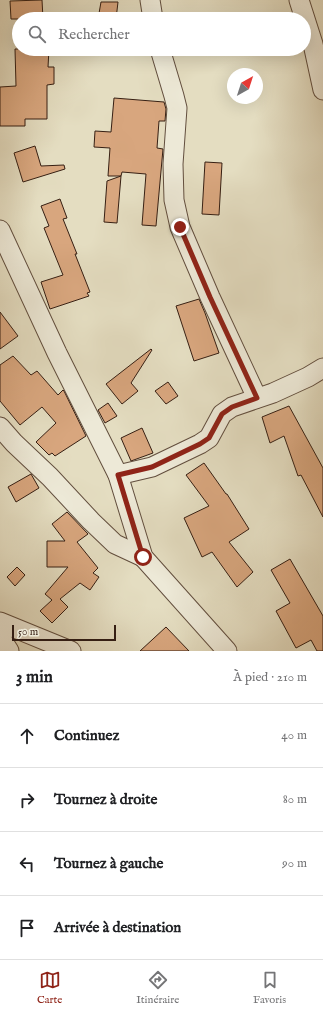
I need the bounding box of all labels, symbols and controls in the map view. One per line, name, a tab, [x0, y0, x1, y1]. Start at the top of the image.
search box	[12, 12, 311, 56]
icon: search	[26, 23, 48, 45]
text: Rechercher	[58, 25, 130, 44]
north arrow	[227, 68, 263, 104]
route end	[171, 218, 189, 236]
route start	[134, 548, 152, 566]
scale bar	[12, 623, 116, 642]
text: 50 m	[18, 625, 38, 639]
text: 3 min	[16, 667, 53, 688]
text: À pied · 210 m	[233, 669, 307, 686]
icon: ahead	[16, 725, 38, 747]
text: Continuez	[54, 726, 119, 745]
text: 40 m	[281, 727, 307, 744]
icon: right	[16, 789, 38, 811]
text: Tournez à droite	[54, 790, 157, 809]
text: 80 m	[283, 791, 307, 808]
icon: left	[16, 853, 38, 875]
text: Tournez à gauche	[54, 854, 163, 873]
text: 90 m	[282, 855, 307, 872]
icon: arrive	[16, 917, 38, 939]
text: Arrivée à destination	[54, 918, 181, 937]
tab: Carte	[37, 969, 62, 1007]
tab: Itinéraire	[136, 969, 179, 1007]
tab: Favoris	[253, 969, 286, 1007]

